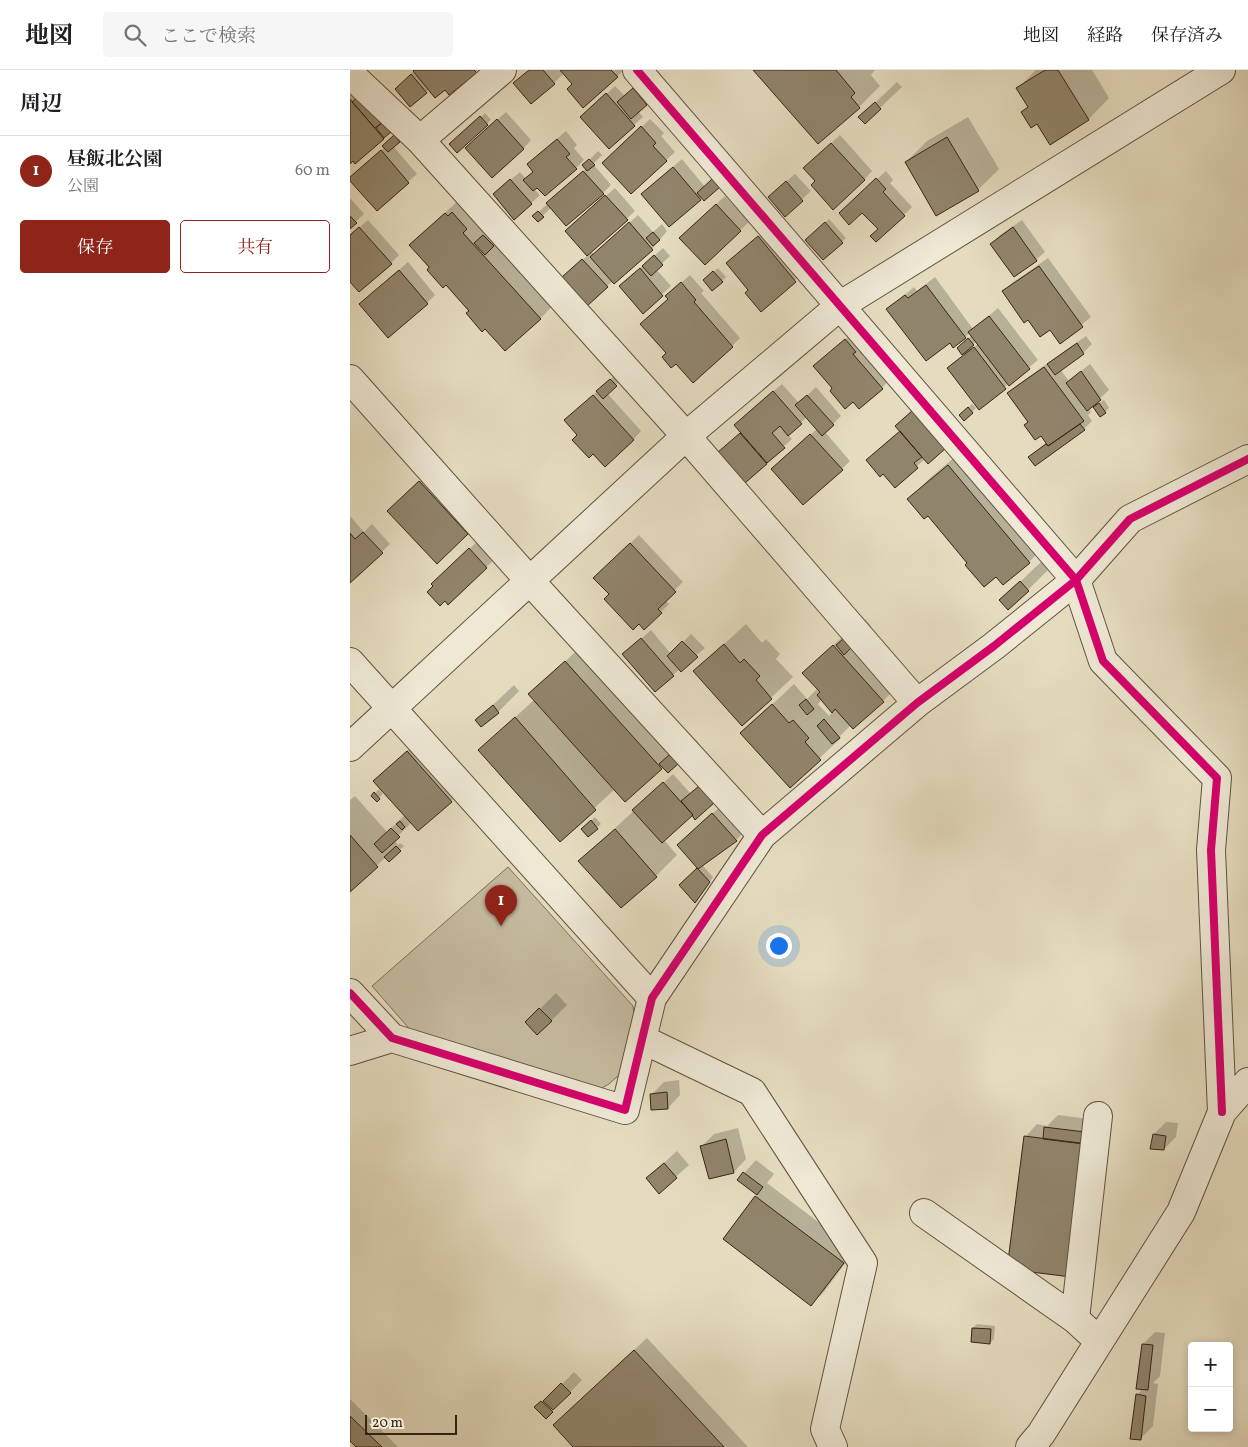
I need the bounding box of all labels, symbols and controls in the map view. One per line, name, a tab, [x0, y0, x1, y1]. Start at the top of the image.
search box	[103, 12, 453, 57]
text: 地図	[25, 20, 73, 54]
icon: search	[121, 21, 149, 49]
text: ここで検索	[161, 24, 256, 50]
text: 地図	[1023, 24, 1059, 49]
text: 経路	[1087, 24, 1123, 49]
text: 保存済み	[1151, 24, 1223, 49]
text: 周辺	[20, 90, 62, 119]
text: 昼飯北公園	[67, 147, 162, 173]
text: 1	[33, 160, 39, 182]
text: 60 m	[295, 160, 330, 182]
text: 公園	[67, 176, 99, 198]
button: 保存	[20, 220, 170, 273]
button: 共有	[180, 220, 330, 273]
pin: 1	[485, 885, 517, 926]
your location	[766, 933, 792, 959]
map controls	[1188, 1342, 1233, 1432]
button: +	[1188, 1342, 1233, 1387]
button: −	[1188, 1387, 1233, 1432]
scale bar	[365, 1412, 458, 1435]
text: 20 m	[372, 1414, 403, 1433]

